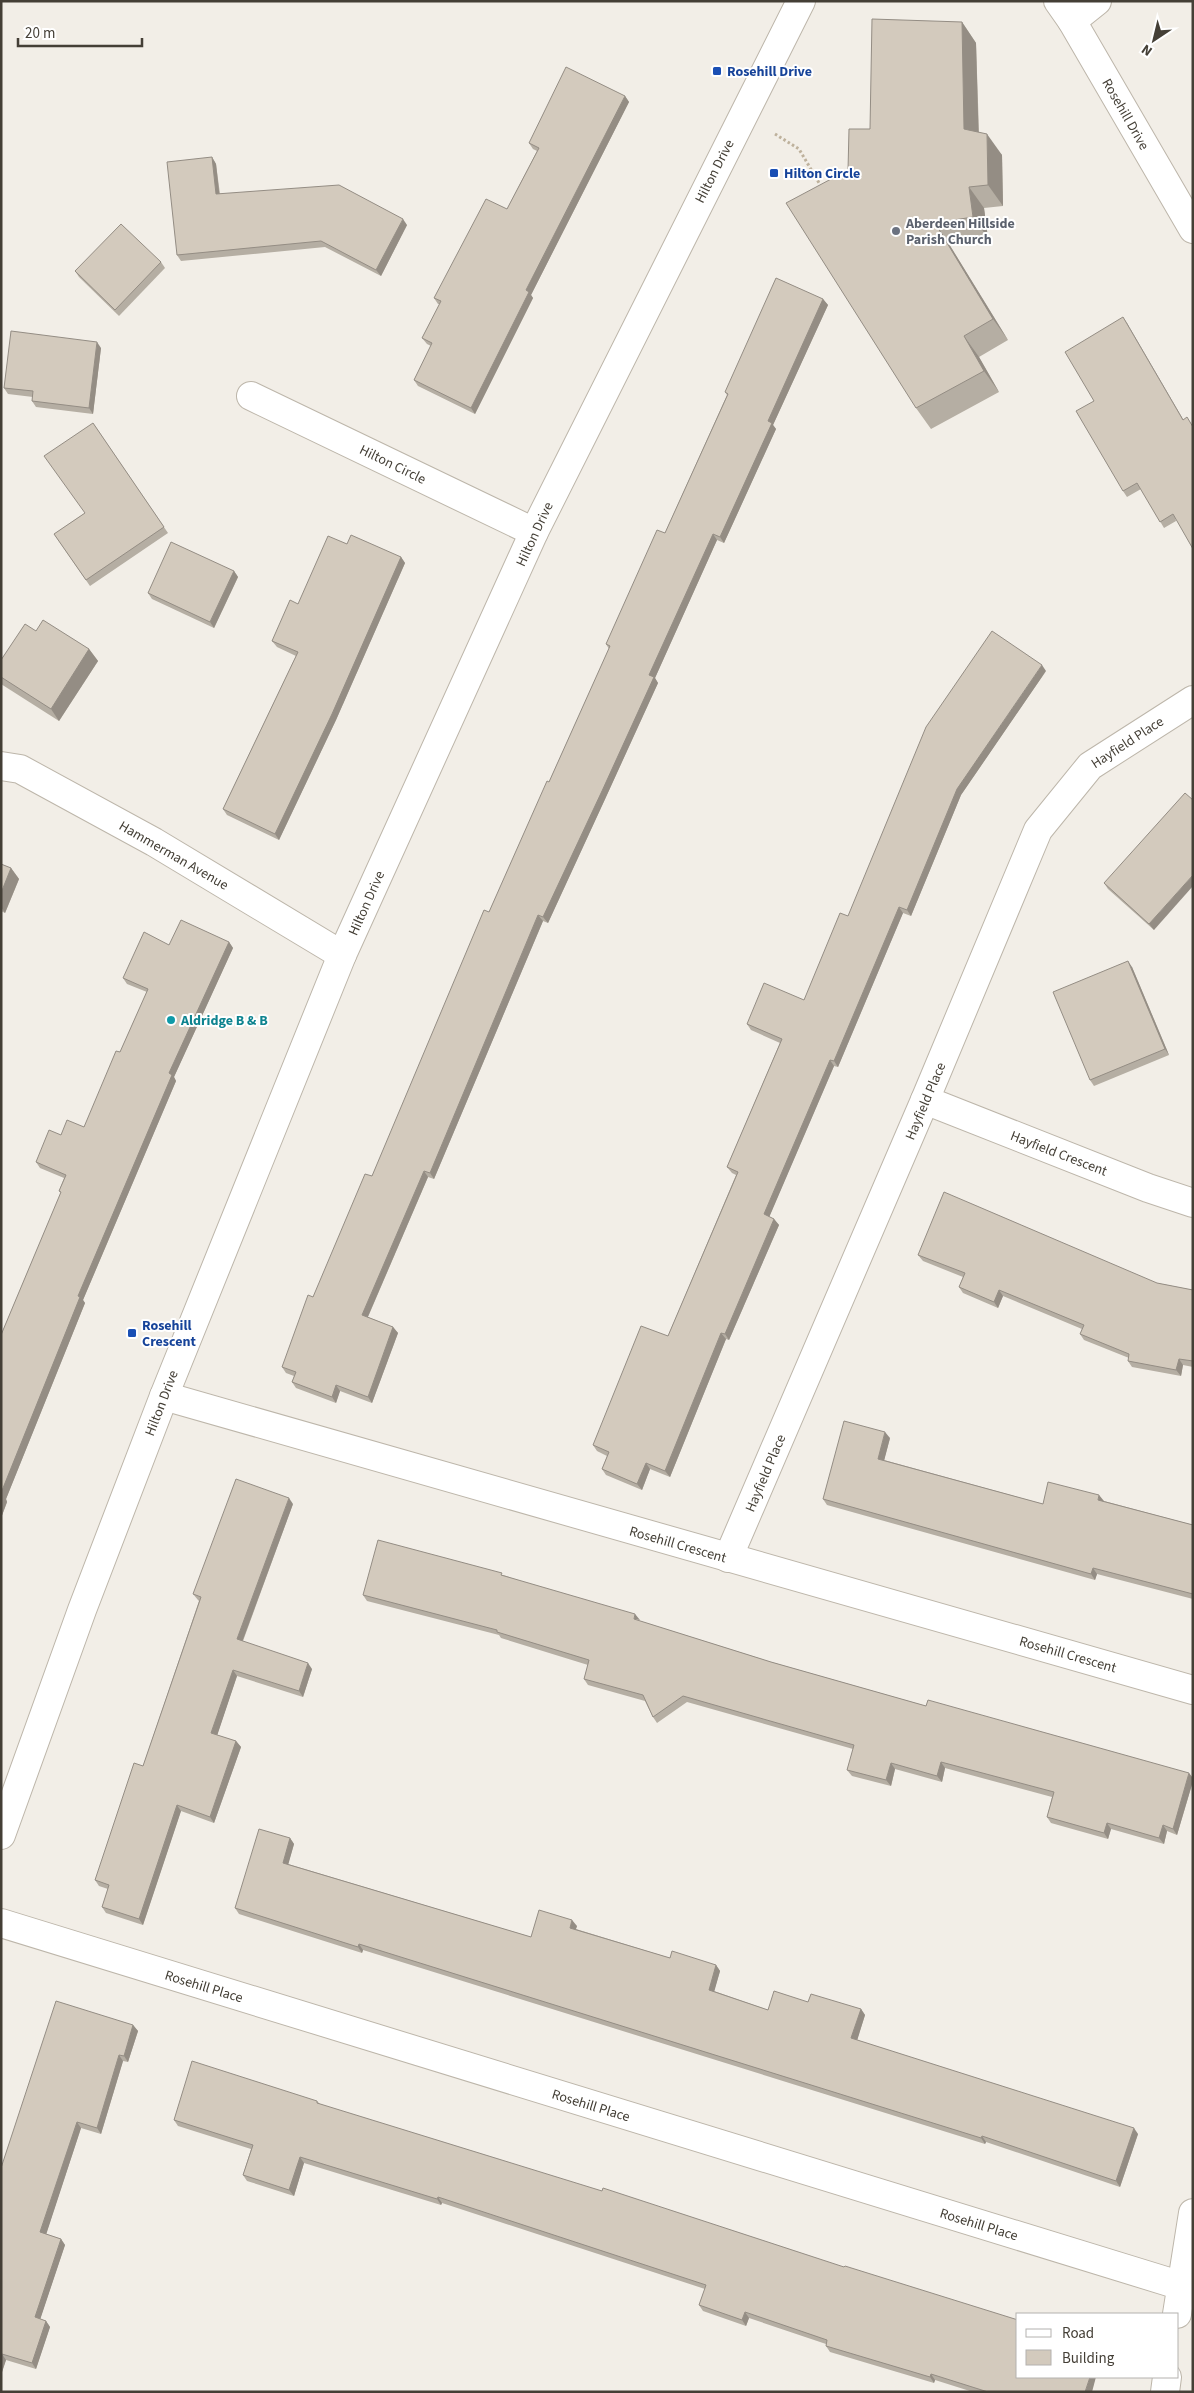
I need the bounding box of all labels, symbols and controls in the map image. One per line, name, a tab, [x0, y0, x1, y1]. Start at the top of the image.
scale bar	[18, 15, 141, 47]
north arrow	[1129, 15, 1179, 65]
text: 20 m	[25, 23, 55, 44]
text: N	[1138, 39, 1157, 61]
place label: Rosehill Drive	[727, 62, 812, 82]
marker: Rosehill Drive	[711, 65, 723, 77]
street label: Rosehill Drive	[1097, 75, 1154, 154]
street label: Hilton Drive	[690, 136, 740, 207]
place label: Hilton Circle	[784, 164, 860, 184]
marker: Hilton Circle	[768, 167, 780, 179]
place label: Aberdeen Hillside Parish Church	[905, 214, 1015, 250]
marker: Aberdeen Hillside Parish Church	[890, 225, 902, 237]
street label: Hilton Circle	[356, 440, 429, 490]
street label: Hilton Drive	[511, 499, 559, 570]
street label: Hayfield Place	[1087, 712, 1168, 774]
street label: Hammerman Avenue	[115, 816, 232, 895]
street label: Hilton Drive	[344, 868, 390, 939]
place label: Aldridge B & B	[180, 1011, 268, 1031]
marker: Aldridge B & B	[165, 1014, 177, 1026]
street label: Hayfield Place	[901, 1059, 951, 1143]
street label: Hayfield Crescent	[1007, 1126, 1110, 1182]
place label: Rosehill Crescent	[142, 1316, 196, 1352]
marker: Rosehill Crescent	[126, 1327, 138, 1339]
street label: Hilton Drive	[140, 1367, 184, 1439]
street label: Hayfield Place	[741, 1431, 791, 1515]
street label: Rosehill Crescent	[627, 1522, 729, 1568]
street label: Rosehill Crescent	[1017, 1632, 1119, 1678]
street label: Rosehill Place	[162, 1966, 245, 2008]
street label: Rosehill Place	[549, 2085, 632, 2127]
street label: Rosehill Place	[937, 2204, 1020, 2246]
legend	[1016, 2313, 1179, 2378]
text: Road	[1062, 2323, 1094, 2344]
text: Building	[1062, 2348, 1115, 2369]

